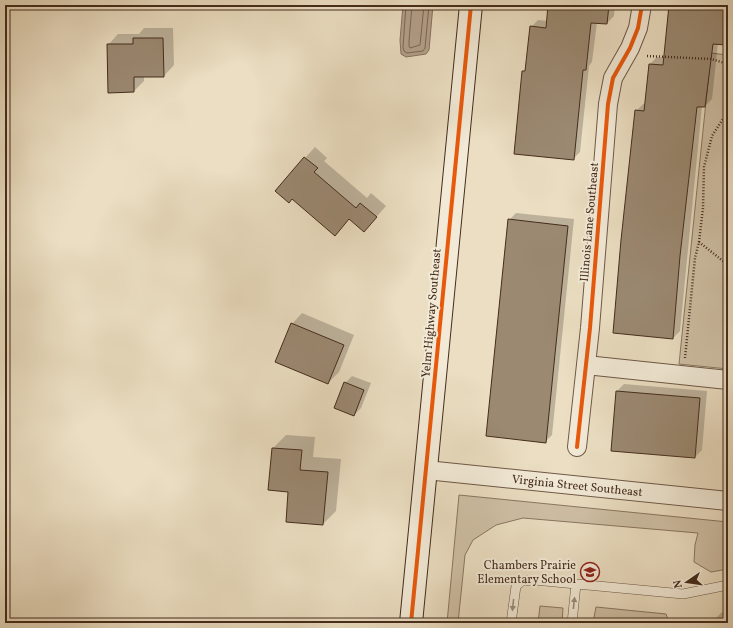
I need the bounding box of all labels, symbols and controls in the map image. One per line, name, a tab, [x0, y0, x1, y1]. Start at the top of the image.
street label: Illinois Lane Southeast	[577, 162, 603, 282]
street label: Yelm Highway Southeast	[418, 248, 446, 378]
street label: Virginia Street Southeast	[511, 472, 643, 501]
place label: Chambers Prairie Elementary School	[477, 558, 576, 588]
school or university icon: Chambers Prairie Elementary School	[579, 561, 601, 583]
north arrow	[667, 562, 707, 602]
text: N	[671, 578, 687, 589]
one-way arrow	[571, 597, 577, 609]
one-way arrow	[510, 599, 517, 611]

